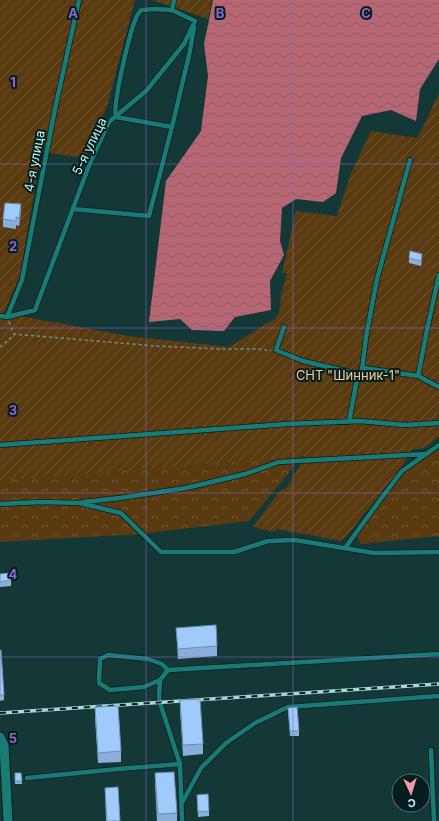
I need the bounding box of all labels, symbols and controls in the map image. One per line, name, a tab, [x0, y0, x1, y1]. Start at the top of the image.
text: A	[68, 5, 78, 21]
text: B	[216, 5, 225, 21]
text: C	[361, 5, 371, 21]
text: 1	[10, 74, 16, 90]
street label: 5-я улица	[68, 115, 110, 177]
street label: 4-я улица	[20, 129, 48, 193]
text: 2	[9, 238, 17, 254]
park label: СНТ "Шинник-1"	[296, 367, 400, 383]
text: 3	[9, 402, 17, 418]
text: 4	[9, 566, 18, 582]
text: 5	[9, 730, 17, 746]
north arrow	[391, 773, 431, 813]
text: С	[407, 796, 416, 810]

